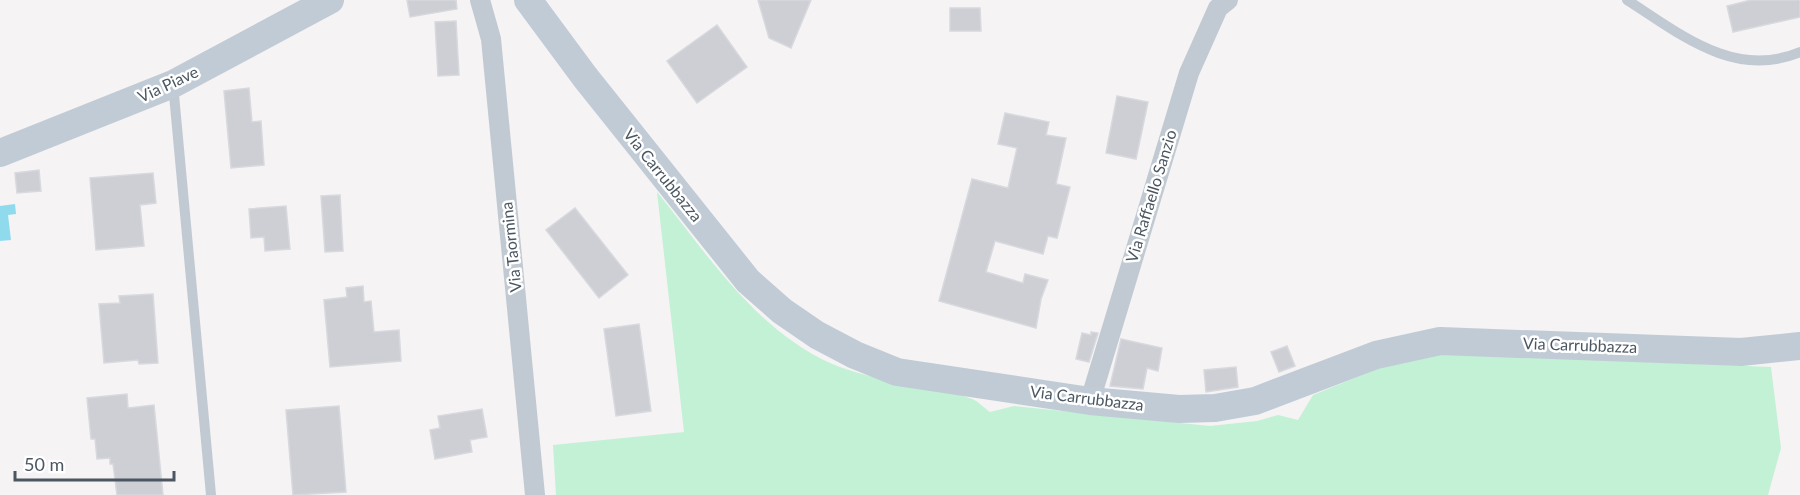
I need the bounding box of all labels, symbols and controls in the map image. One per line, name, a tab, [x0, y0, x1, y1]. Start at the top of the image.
street label: Via Piave	[135, 61, 201, 106]
street label: Via Carrubbazza	[620, 124, 707, 225]
street label: Via Raffaello Sanzio	[1121, 127, 1180, 265]
street label: Via Taormina	[496, 201, 525, 293]
street label: Via Carrubbazza	[1523, 333, 1637, 356]
street label: Via Carrubbazza	[1029, 381, 1145, 414]
scale bar	[15, 444, 174, 482]
text: 50 m	[24, 453, 64, 475]

